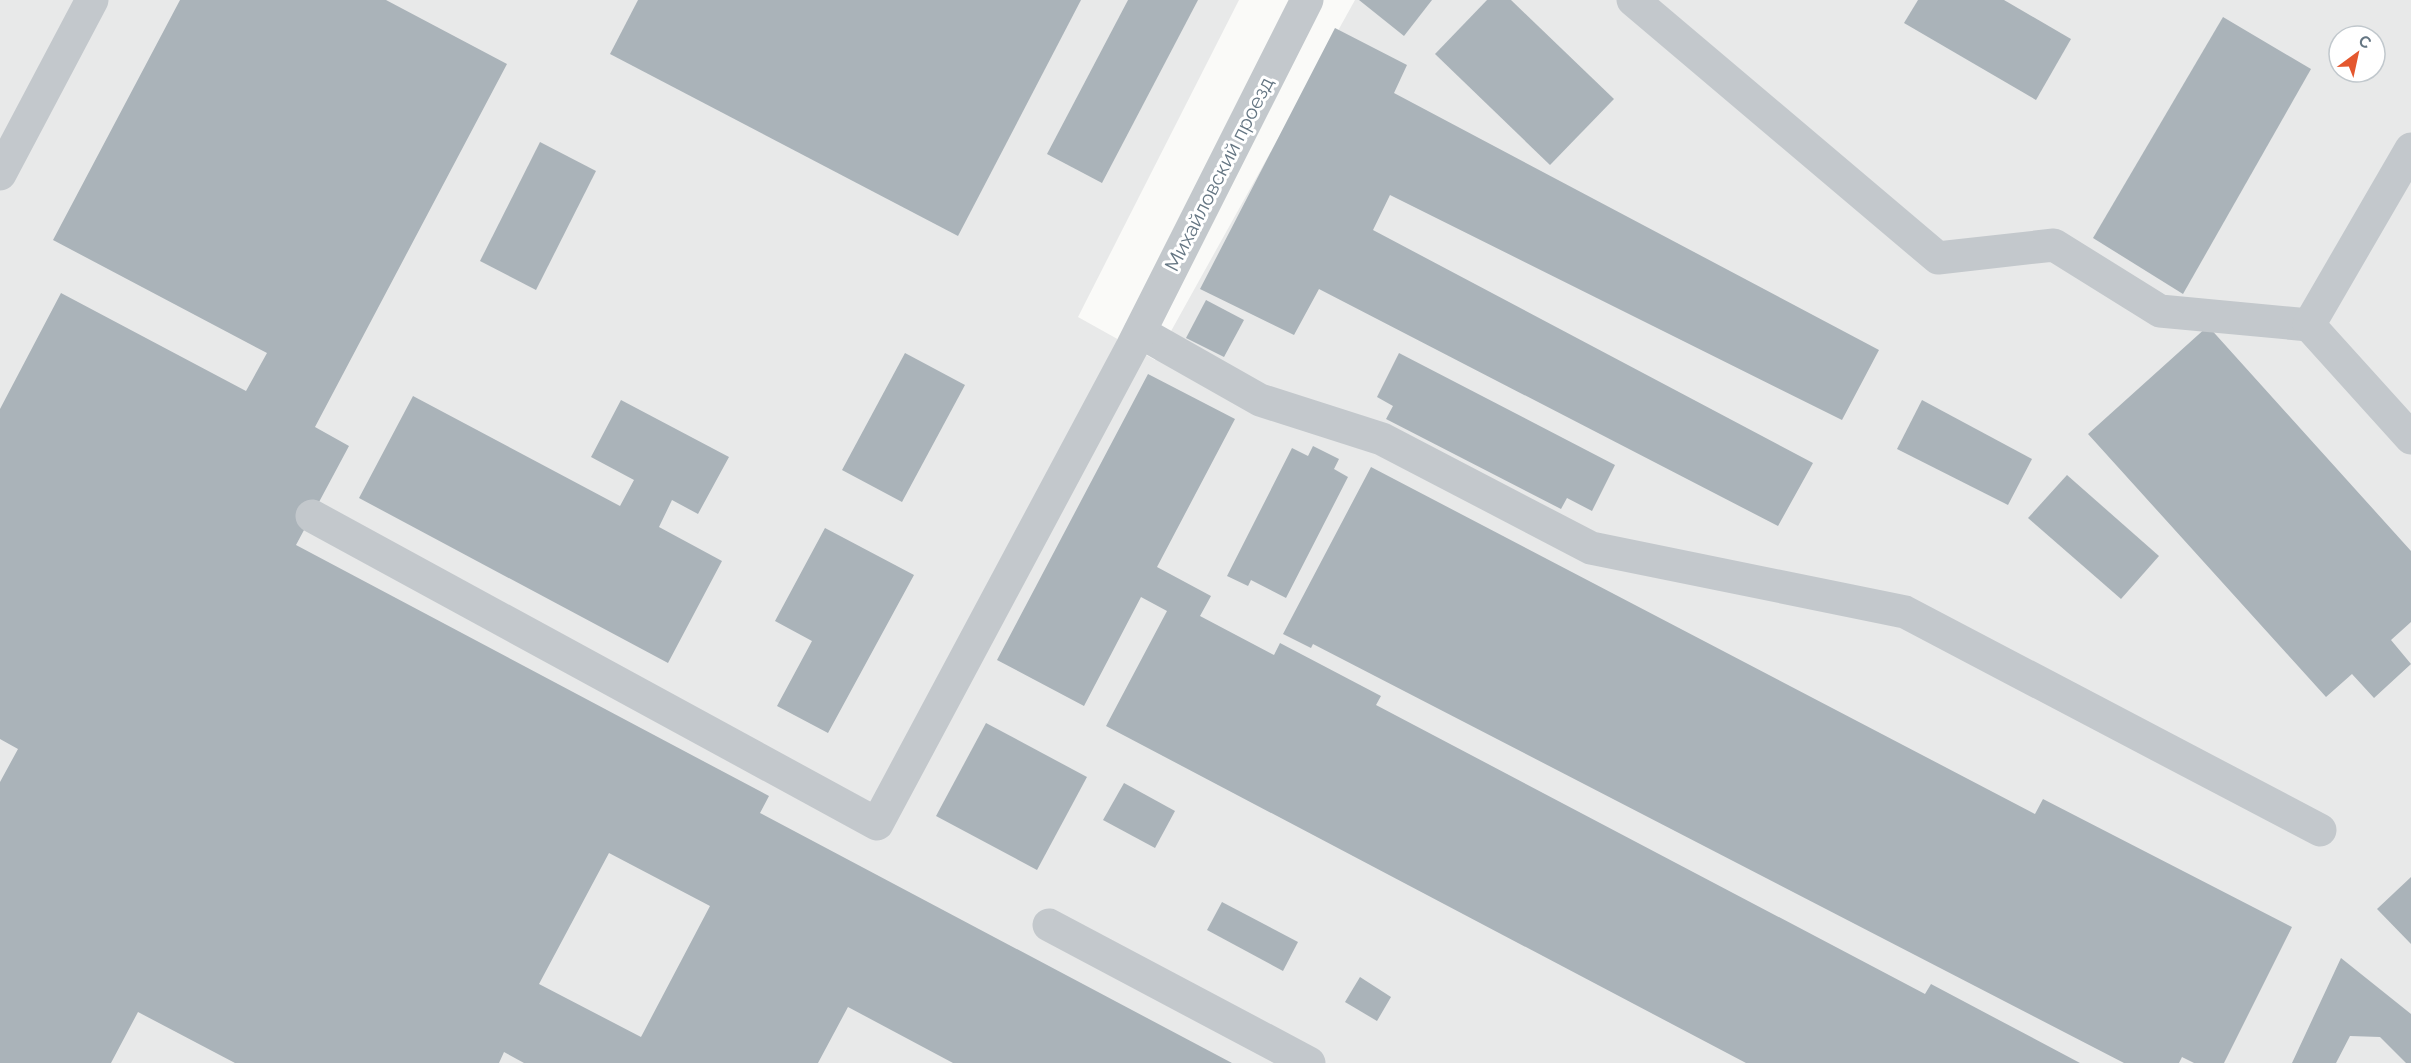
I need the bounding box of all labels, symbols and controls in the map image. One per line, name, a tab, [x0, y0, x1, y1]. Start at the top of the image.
north arrow	[2327, 24, 2387, 84]
text: С	[2355, 31, 2375, 53]
street label: Михайловский проезд	[1160, 73, 1279, 275]

